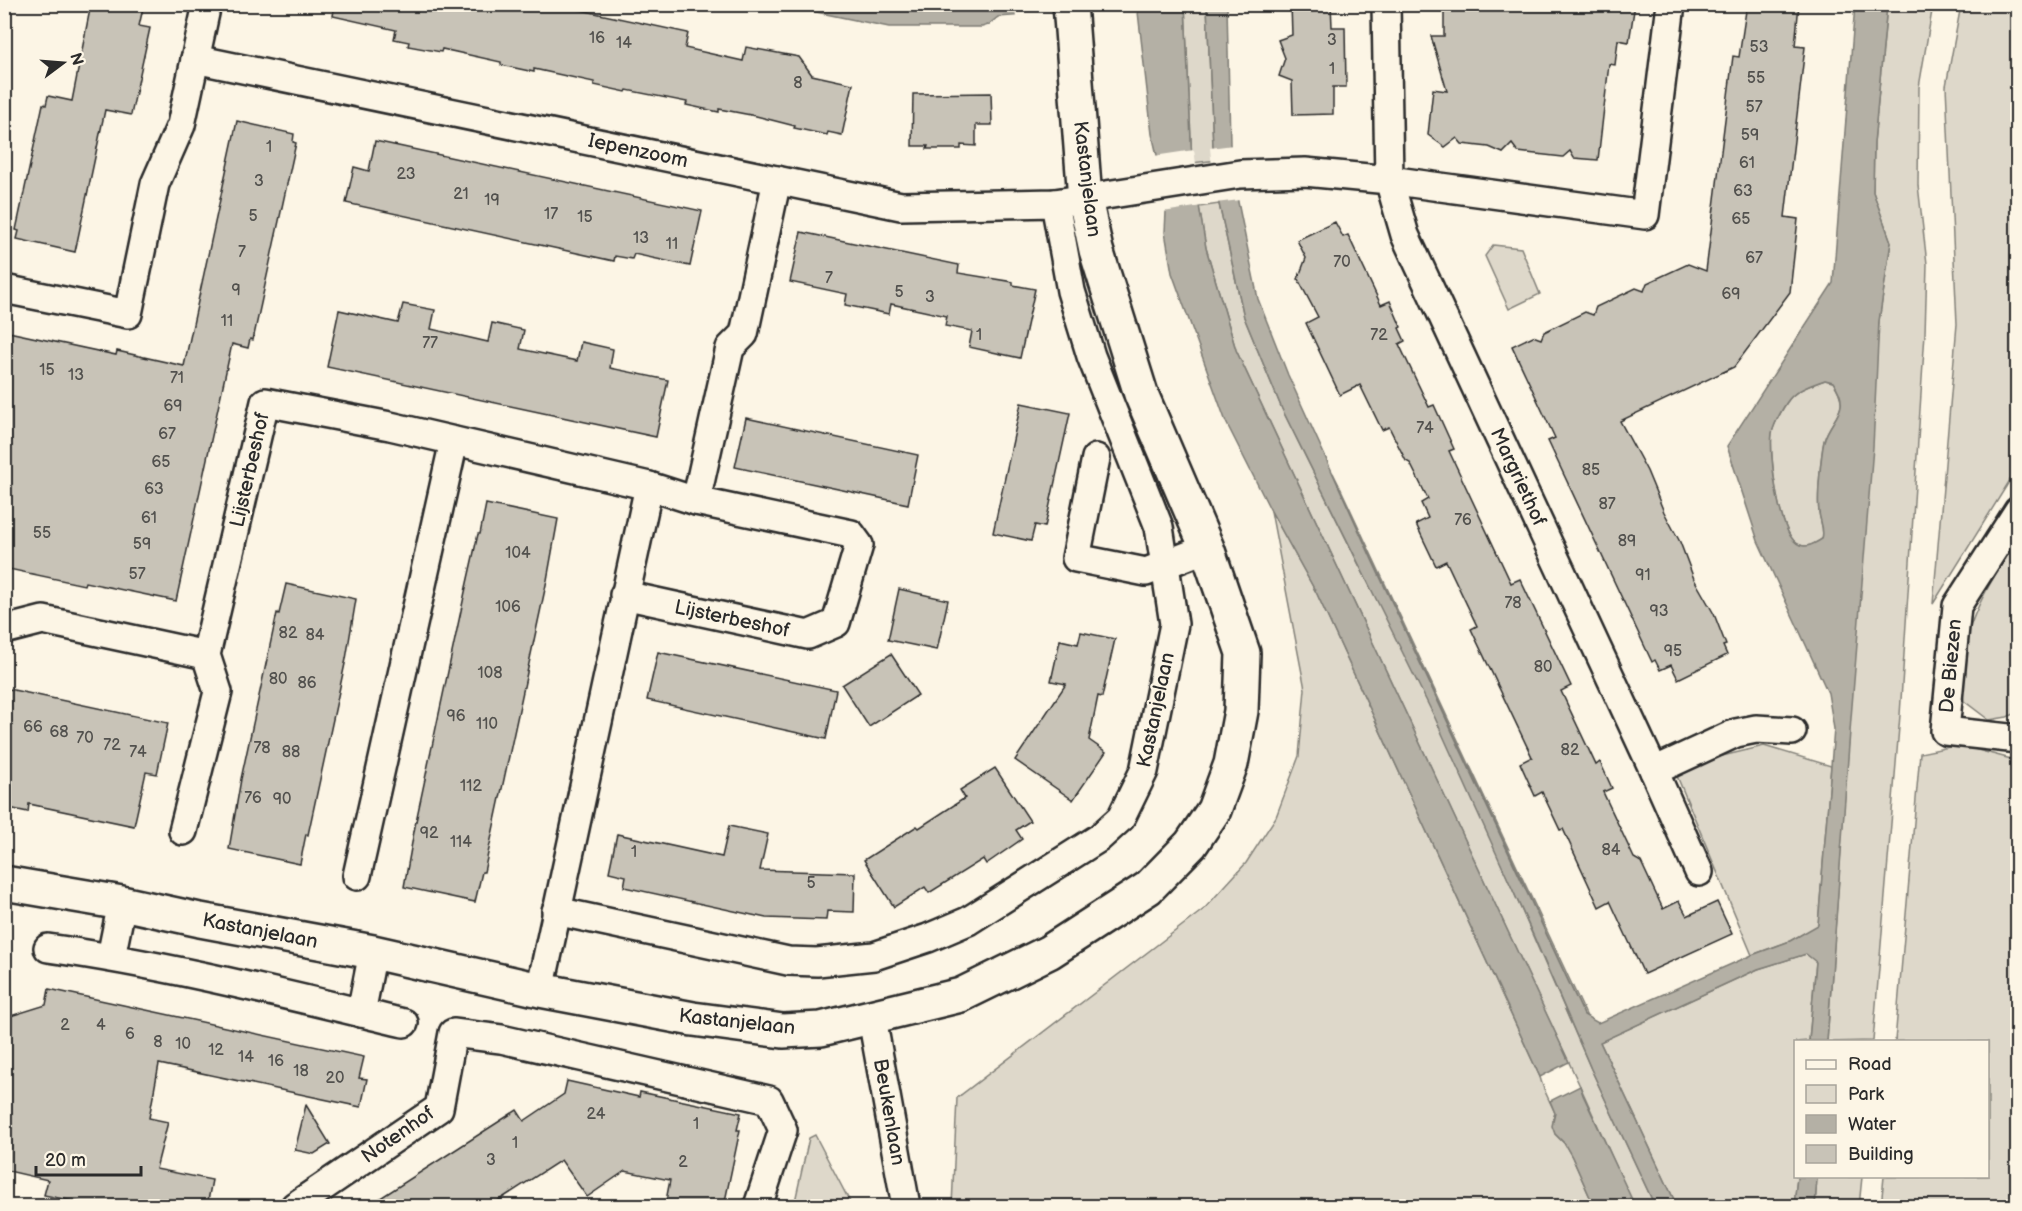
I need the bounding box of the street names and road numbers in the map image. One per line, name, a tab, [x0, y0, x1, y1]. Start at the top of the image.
street label: Kastanjelaan	[1068, 120, 1106, 238]
street label: Iepenzoom	[586, 129, 690, 173]
street label: Lijsterbeshof	[225, 410, 275, 530]
street label: Margriethof	[1485, 424, 1551, 530]
street label: Lijsterbeshof	[672, 595, 792, 643]
street label: De Biezen	[1935, 618, 1967, 714]
street label: Kastanjelaan	[1132, 650, 1180, 770]
street label: Kastanjelaan	[200, 908, 320, 954]
street label: Kastanjelaan	[678, 1004, 796, 1040]
street label: Beukenlaan	[868, 1057, 910, 1167]
street label: Notenhof	[357, 1101, 439, 1169]

